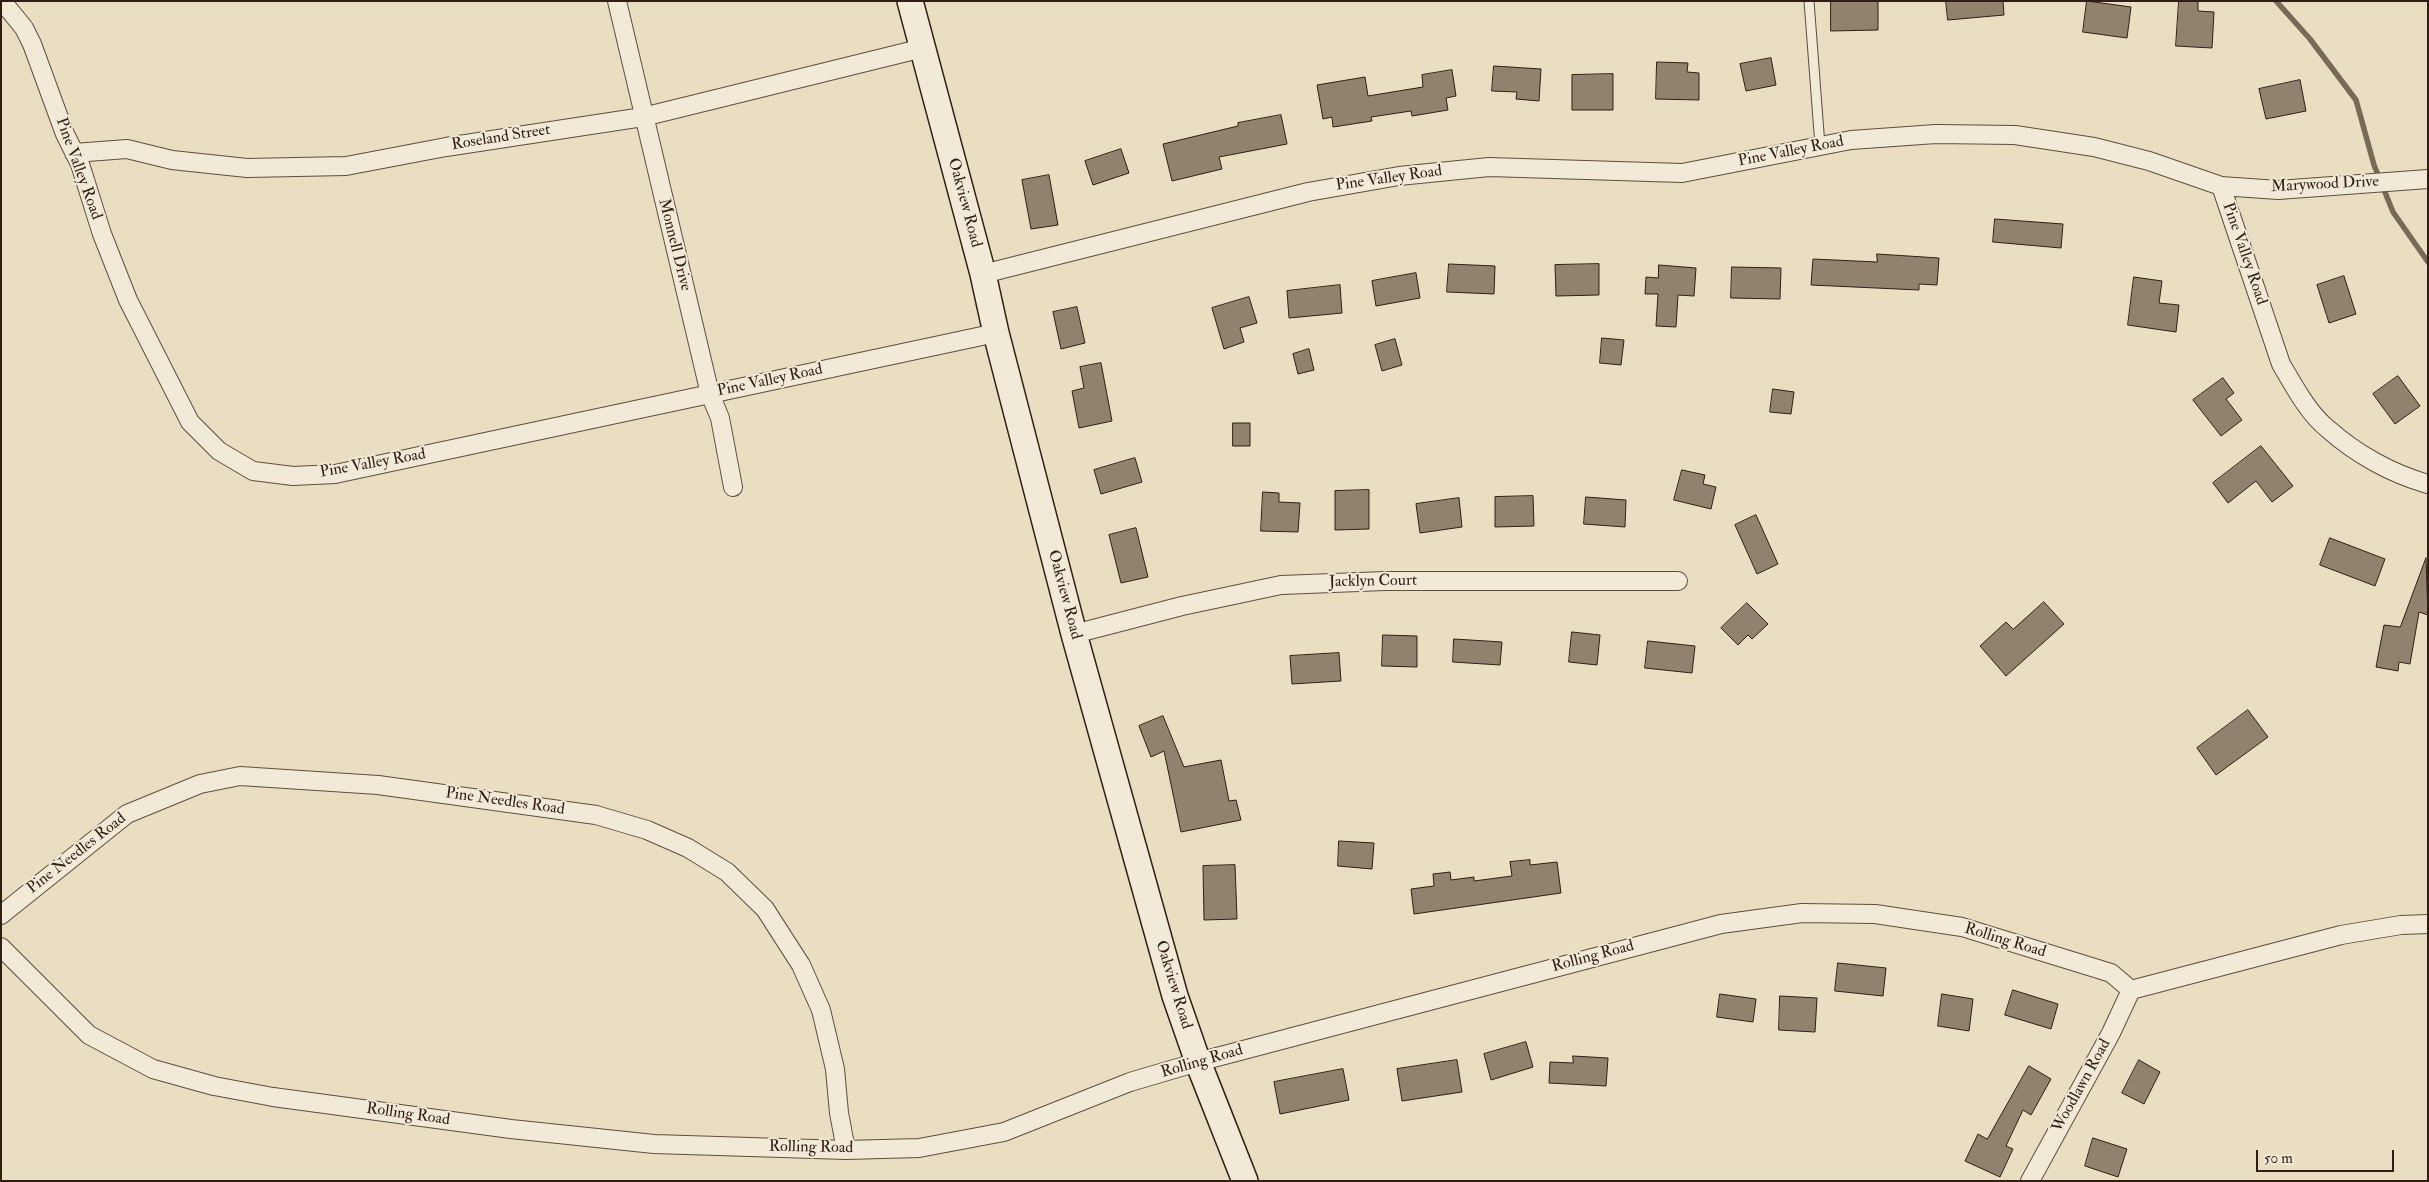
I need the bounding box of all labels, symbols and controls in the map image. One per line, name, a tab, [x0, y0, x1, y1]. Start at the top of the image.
street label: Pine Valley Road	[51, 115, 105, 223]
street label: Roseland Street	[450, 121, 552, 155]
street label: Pine Valley Road	[1737, 132, 1845, 172]
street label: Oakview Road	[943, 156, 985, 250]
street label: Pine Valley Road	[1335, 162, 1443, 196]
street label: Marywood Drive	[2271, 173, 2379, 197]
street label: Monnell Drive	[653, 197, 695, 293]
street label: Pine Valley Road	[2217, 200, 2271, 308]
street label: Pine Valley Road	[716, 360, 824, 402]
street label: Pine Valley Road	[319, 445, 427, 483]
street label: Oakview Road	[1043, 548, 1085, 642]
street label: Jacklyn Court	[1329, 572, 1417, 592]
street label: Pine Needles Road	[444, 784, 566, 820]
street label: Pine Needles Road	[24, 809, 130, 899]
street label: Rolling Road	[1962, 919, 2048, 963]
street label: Rolling Road	[1550, 937, 1636, 977]
street label: Oakview Road	[1150, 938, 1196, 1032]
street label: Woodlawn Road	[2048, 1036, 2116, 1136]
street label: Rolling Road	[1159, 1041, 1245, 1083]
street label: Rolling Road	[365, 1100, 451, 1130]
street label: Rolling Road	[769, 1138, 853, 1158]
scale bar	[2259, 1140, 2396, 1172]
text: 50 m	[2264, 1149, 2293, 1168]

